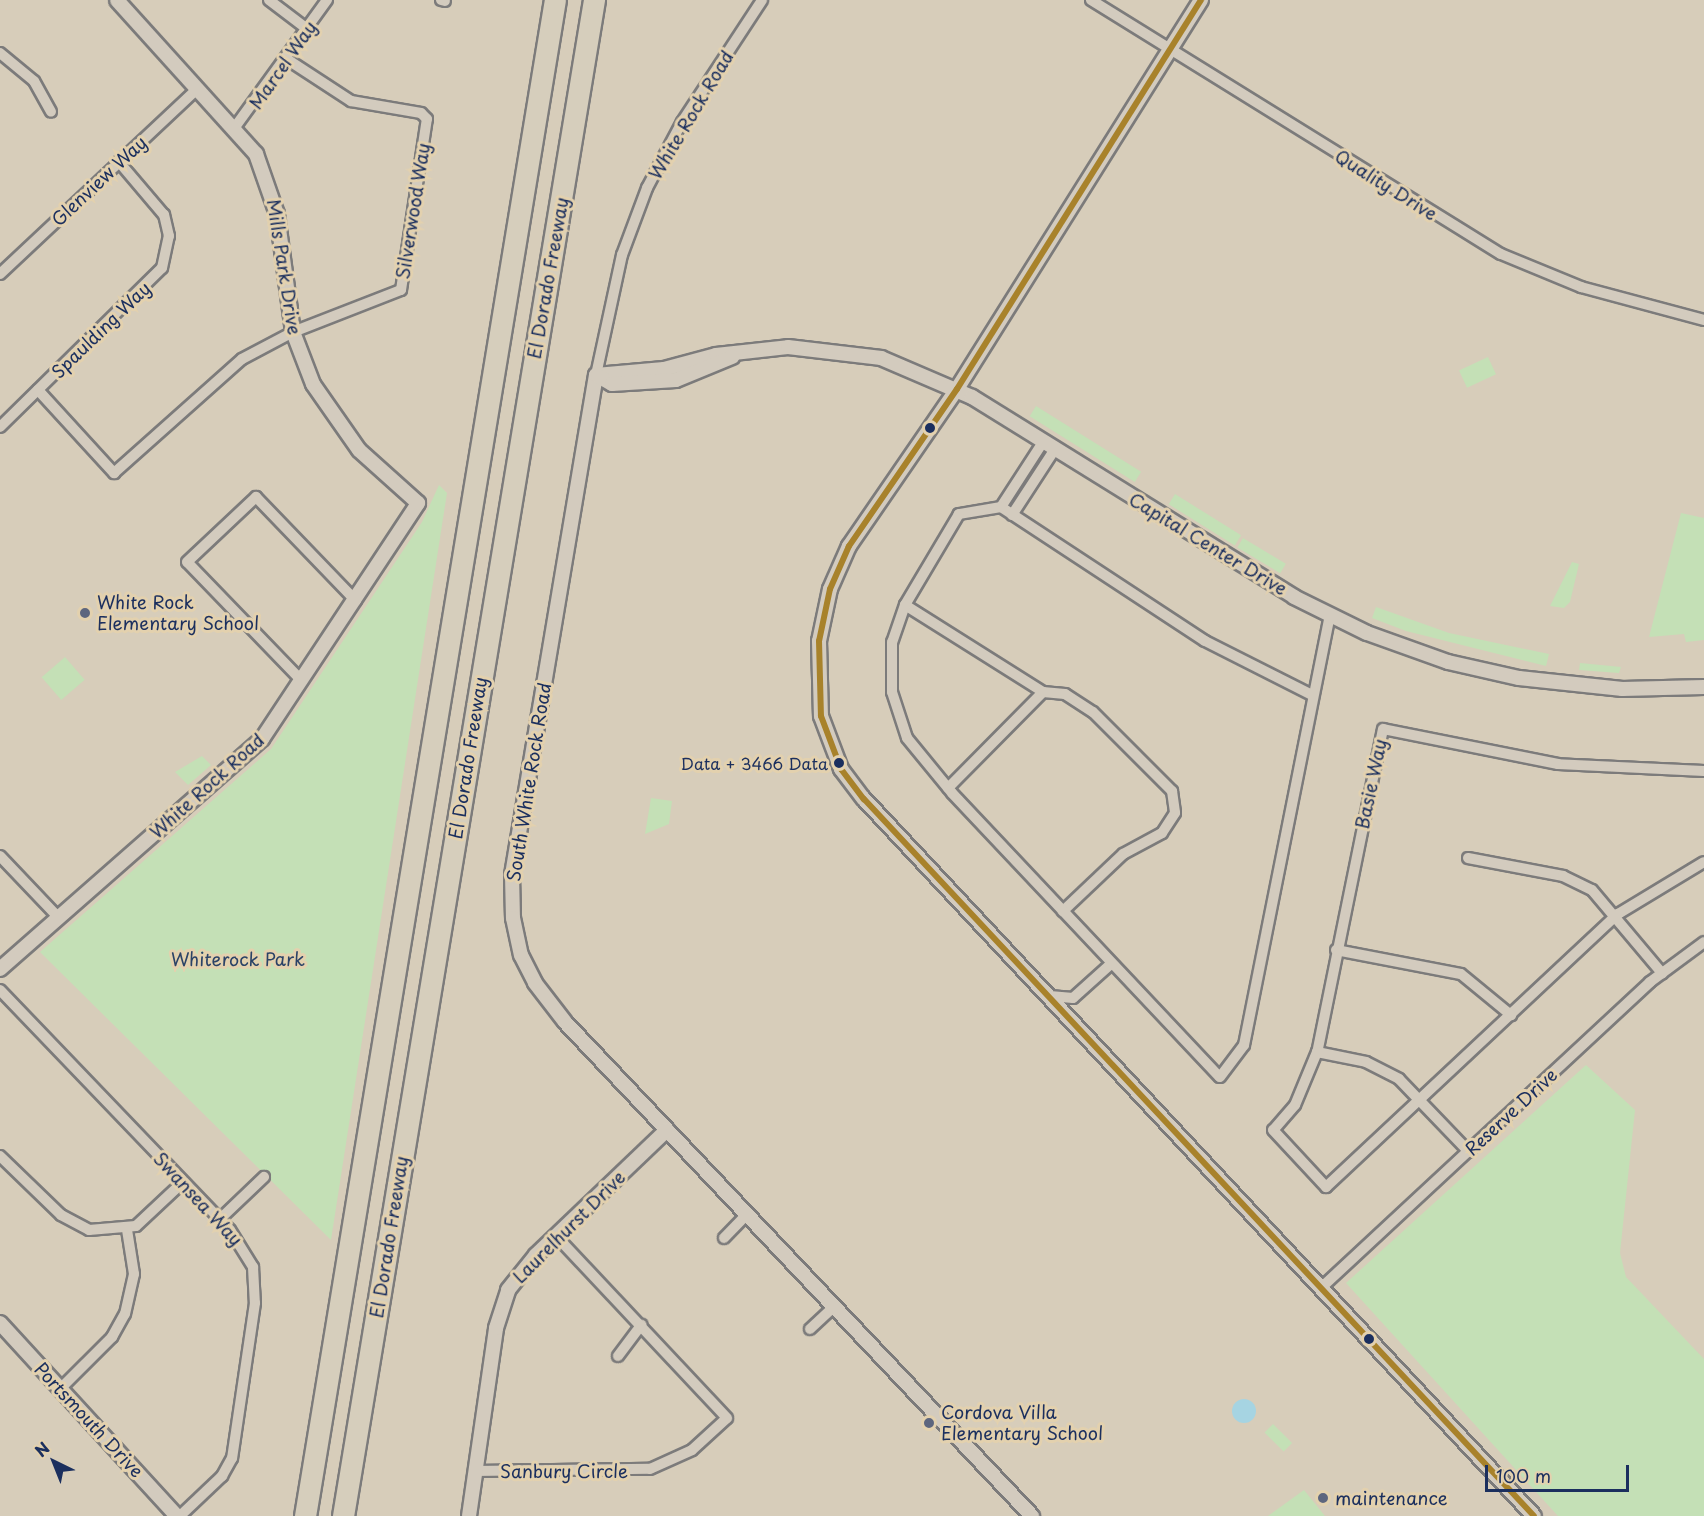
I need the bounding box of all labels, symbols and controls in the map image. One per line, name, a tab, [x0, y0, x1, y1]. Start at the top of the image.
street label: Marcel Way	[244, 16, 322, 114]
street label: White Rock Road	[644, 47, 738, 183]
street label: Glenview Way	[47, 132, 151, 230]
street label: Silverwood Way	[392, 141, 434, 281]
street label: Quality Drive	[1331, 145, 1441, 225]
street label: El Dorado Freeway	[523, 195, 573, 361]
street label: Mills Park Drive	[263, 197, 305, 337]
street label: Spaulding Way	[47, 277, 155, 383]
unlabelled marker	[924, 422, 936, 434]
street label: Capital Center Drive	[1125, 488, 1291, 600]
place label: White Rock Elementary School	[97, 592, 259, 634]
marker: White Rock Elementary School	[78, 606, 92, 620]
street label: El Dorado Freeway	[444, 675, 492, 841]
street label: South White Rock Road	[503, 681, 555, 883]
street label: White Rock Road	[145, 729, 269, 843]
street label: Basie Way	[1351, 737, 1391, 831]
place label: Data + 3466 Data	[679, 753, 828, 773]
marker: Data + 3466 Data	[833, 757, 845, 769]
park label: Whiterock Park	[171, 948, 305, 970]
street label: Reserve Drive	[1461, 1064, 1561, 1160]
street label: Swansea Way	[149, 1148, 247, 1250]
street label: El Dorado Freeway	[365, 1154, 413, 1320]
street label: Laurelhurst Drive	[508, 1166, 630, 1288]
unlabelled marker	[1363, 1333, 1375, 1345]
street label: Portsmouth Drive	[30, 1358, 148, 1482]
place label: Cordova Villa Elementary School	[941, 1402, 1103, 1444]
marker: Cordova Villa Elementary School	[922, 1416, 936, 1430]
north arrow	[24, 1432, 84, 1492]
text: N	[29, 1436, 55, 1462]
scale bar	[1488, 1453, 1632, 1491]
street label: Sanbury Circle	[499, 1460, 629, 1482]
text: 100 m	[1496, 1462, 1551, 1489]
place label: maintenance	[1335, 1487, 1448, 1509]
marker: maintenance	[1316, 1491, 1330, 1505]

